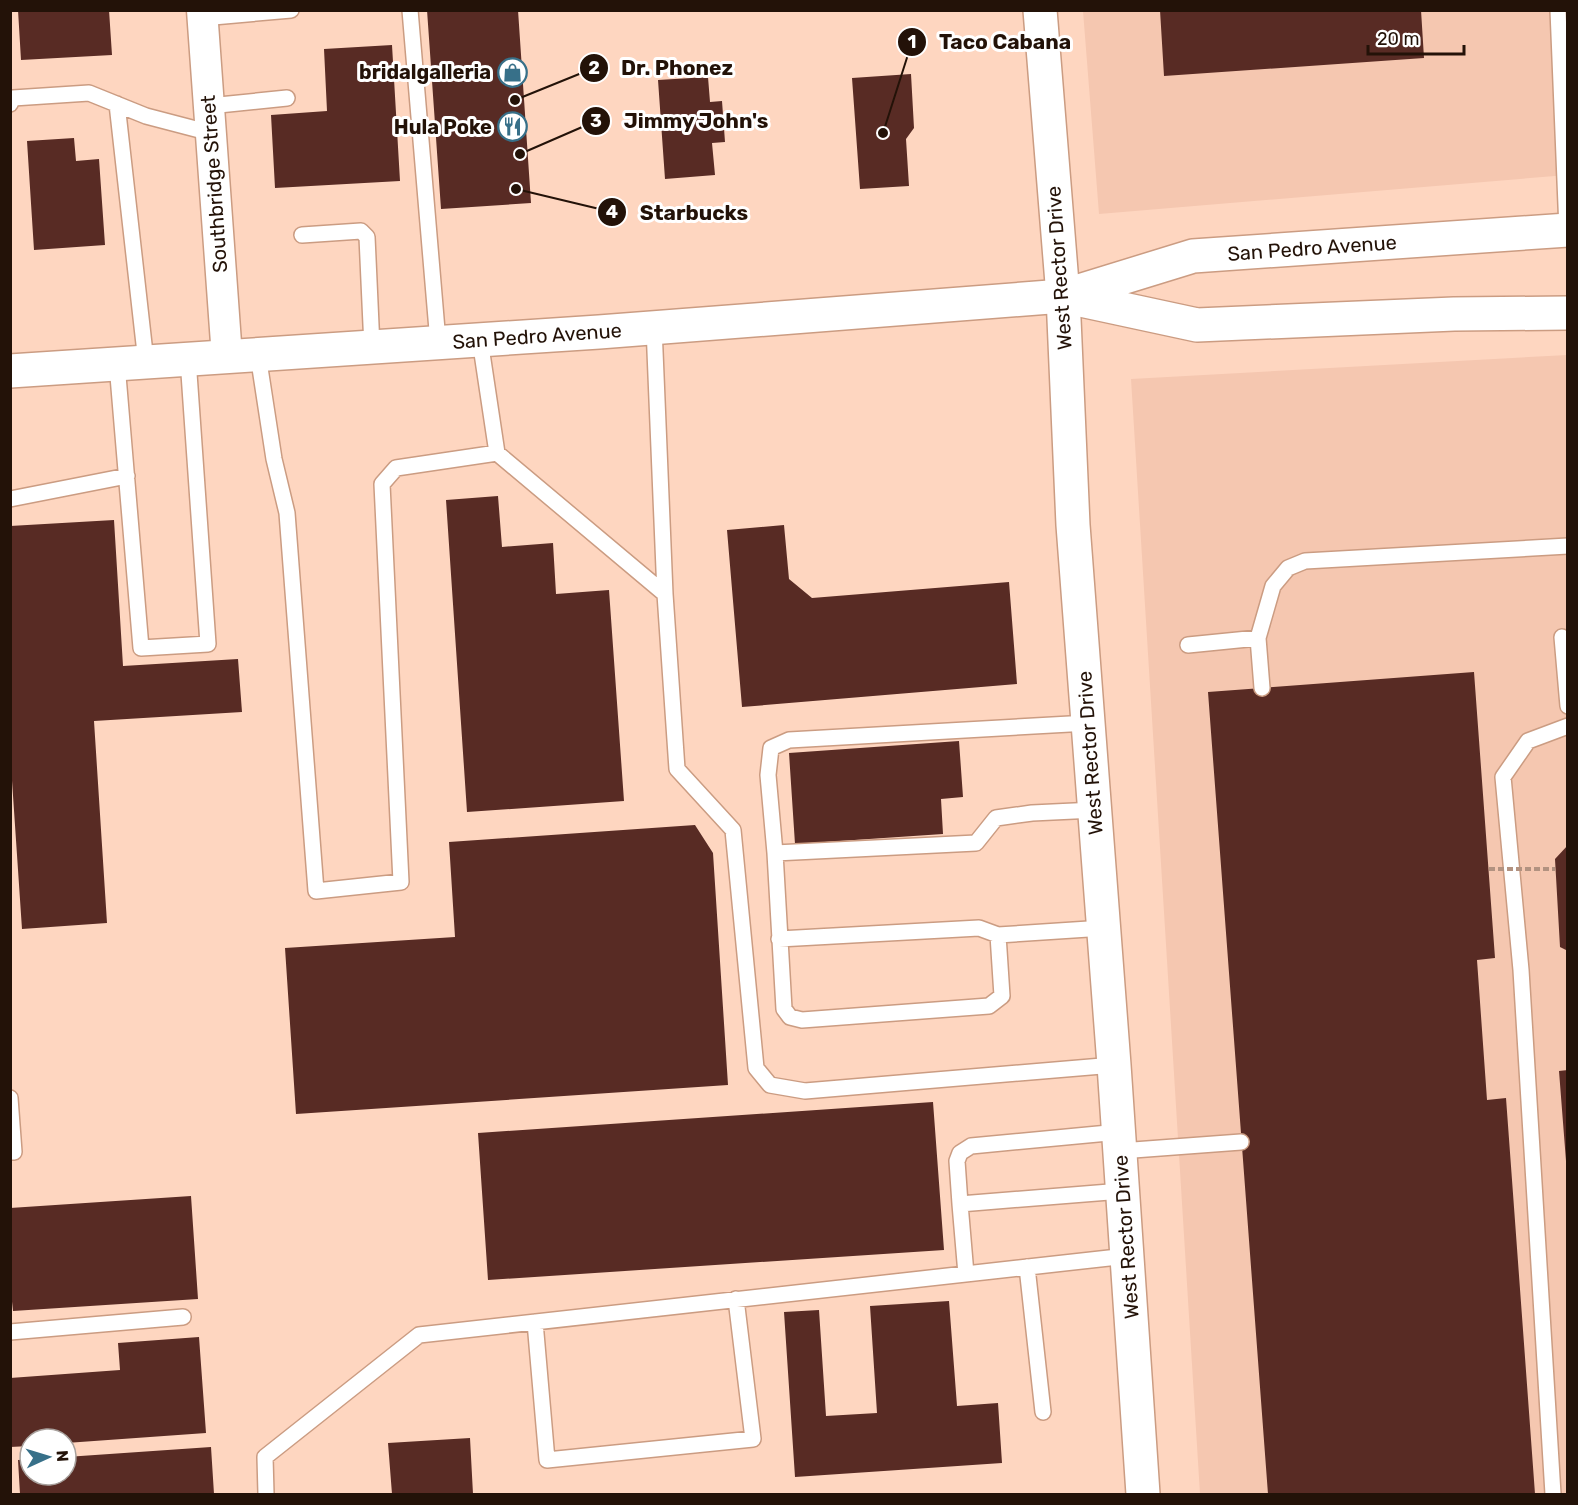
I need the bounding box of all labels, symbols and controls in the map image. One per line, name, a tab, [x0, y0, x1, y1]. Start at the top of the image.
scale bar	[1368, 18, 1464, 56]
callout: Taco Cabana	[897, 22, 1083, 61]
text: 20 m	[1377, 28, 1419, 50]
text: Taco Cabana	[939, 29, 1071, 54]
text: 1	[908, 31, 916, 53]
callout: Dr. Phonez	[579, 48, 745, 87]
text: Dr. Phonez	[621, 55, 733, 80]
shop icon: bridalgalleria	[496, 56, 528, 88]
text: 2	[588, 57, 600, 79]
place label: bridalgalleria	[359, 60, 491, 84]
street label: Southbridge Street	[196, 94, 232, 274]
callout: Jimmy John's	[581, 101, 780, 140]
text: Jimmy John's	[624, 108, 768, 133]
text: 3	[590, 110, 602, 132]
restaurant icon: Hula Poke	[497, 111, 529, 143]
place label: Hula Poke	[394, 115, 492, 139]
street label: West Rector Drive	[1041, 185, 1077, 351]
callout: Starbucks	[597, 193, 760, 232]
text: Starbucks	[640, 200, 748, 225]
text: 4	[606, 201, 618, 223]
street label: San Pedro Avenue	[1227, 230, 1397, 266]
street label: San Pedro Avenue	[452, 318, 622, 354]
street label: West Rector Drive	[1072, 670, 1108, 836]
street label: West Rector Drive	[1108, 1154, 1144, 1320]
north arrow	[18, 1427, 78, 1487]
text: N	[53, 1450, 72, 1462]

